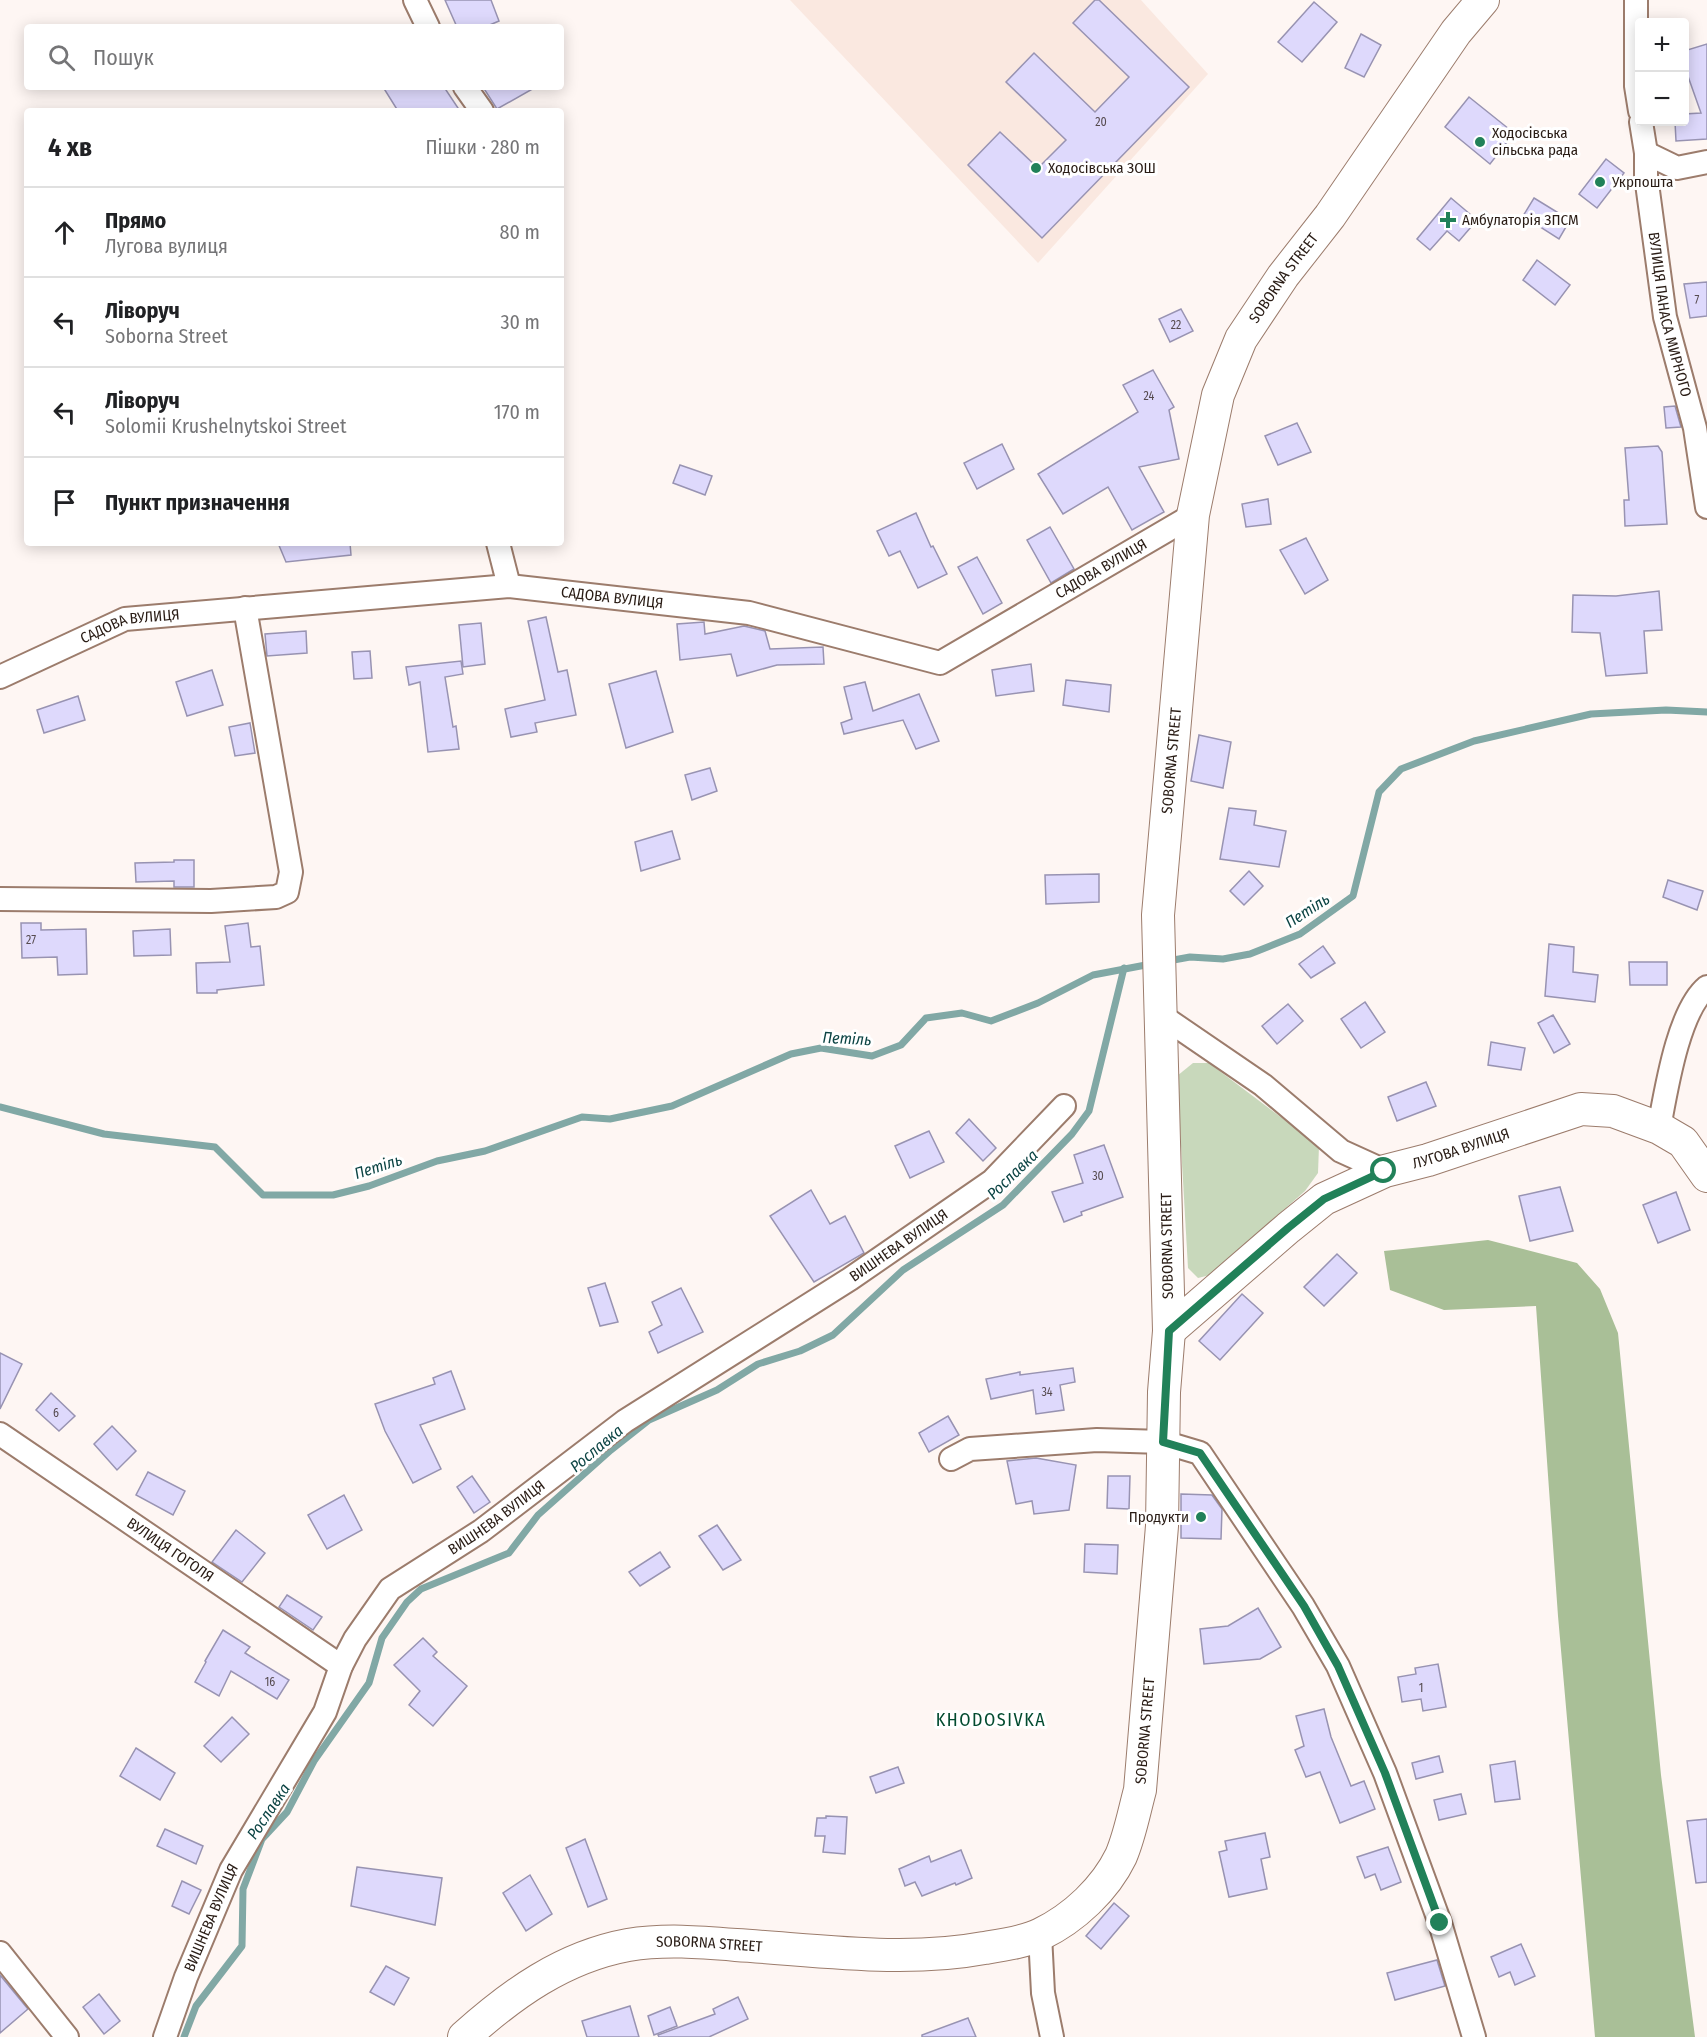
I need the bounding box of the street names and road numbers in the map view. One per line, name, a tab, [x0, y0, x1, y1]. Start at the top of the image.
street label: SOBORNA STREET	[1245, 230, 1322, 327]
street label: ВУЛИЦЯ ПАНАСА МИРНОГО	[1645, 231, 1695, 399]
street label: САДОВА ВУЛИЦЯ	[1052, 535, 1150, 602]
street label: САДОВА ВУЛИЦЯ	[560, 583, 664, 612]
street label: САДОВА ВУЛИЦЯ	[77, 605, 180, 647]
street label: SOBORNA STREET	[1158, 707, 1185, 815]
street label: ЛУГОВА ВУЛИЦЯ	[1411, 1124, 1512, 1173]
street label: SOBORNA STREET	[1157, 1193, 1177, 1299]
street label: ВИШНЕВА ВУЛИЦЯ	[846, 1205, 951, 1286]
street label: ВИШНЕВА ВУЛИЦЯ	[445, 1476, 549, 1559]
street label: ВУЛИЦЯ ГОГОЛЯ	[123, 1514, 217, 1586]
street label: SOBORNA STREET	[1132, 1677, 1158, 1785]
street label: ВИШНЕВА ВУЛИЦЯ	[180, 1860, 242, 1974]
street label: SOBORNA STREET	[656, 1933, 763, 1956]

